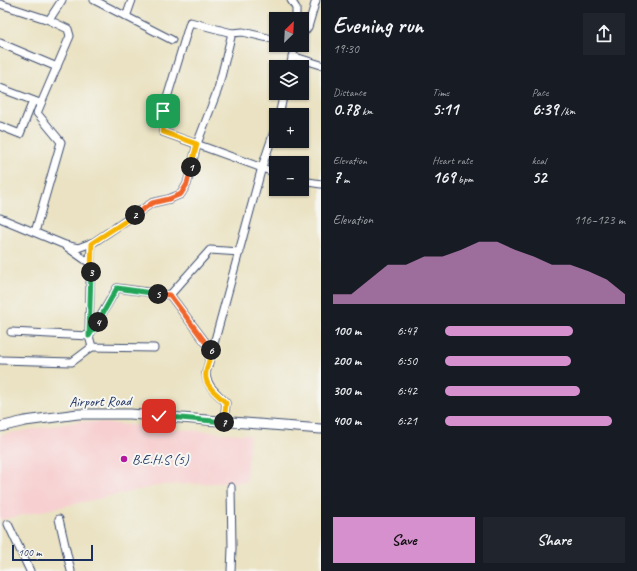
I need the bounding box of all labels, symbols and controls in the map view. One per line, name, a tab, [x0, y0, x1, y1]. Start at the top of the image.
north arrow	[269, 12, 309, 52]
map controls	[269, 12, 309, 196]
text: Evening run	[333, 12, 423, 40]
button: share	[583, 13, 625, 55]
text: 19:30	[333, 41, 359, 57]
button: layers	[269, 60, 309, 100]
text: Distance	[333, 85, 366, 99]
text: Time	[432, 85, 449, 99]
text: Pace	[532, 85, 549, 99]
pin	[146, 94, 180, 128]
text: 0.78	[333, 99, 359, 120]
text: 5:11	[432, 99, 458, 120]
text: 6:39	[532, 99, 558, 120]
icon: arrive	[152, 100, 174, 122]
text: km	[359, 104, 373, 118]
text: /km	[558, 104, 575, 118]
button: +	[269, 108, 309, 148]
text: Elevation	[333, 153, 367, 167]
text: Heart rate	[432, 153, 472, 167]
text: kcal	[532, 153, 546, 167]
button: −	[269, 156, 309, 196]
pin: 1	[181, 157, 201, 177]
text: 1	[189, 160, 193, 174]
text: 7	[333, 167, 341, 188]
text: 169	[432, 167, 455, 188]
text: 52	[532, 167, 547, 188]
text: m	[341, 172, 349, 186]
text: bpm	[455, 172, 473, 186]
pin: 2	[125, 205, 145, 225]
text: 2	[133, 208, 137, 222]
text: Elevation	[333, 212, 373, 228]
text: 116–123 m	[574, 212, 625, 228]
pin: 3	[81, 262, 101, 282]
text: 3	[89, 265, 93, 279]
pin: 5	[148, 284, 168, 304]
text: 5	[156, 287, 160, 301]
pin: 4	[88, 312, 108, 332]
text: 4	[96, 315, 100, 329]
text: 100 m	[333, 323, 361, 339]
text: 6:47	[397, 323, 417, 339]
pin: 6	[201, 340, 221, 360]
text: 6	[208, 343, 214, 357]
text: 200 m	[333, 353, 361, 369]
text: 6:50	[397, 353, 417, 369]
text: 300 m	[333, 383, 361, 399]
text: 6:42	[397, 383, 417, 399]
street label: Airport Road	[69, 392, 134, 411]
pin	[142, 399, 176, 433]
icon: check	[148, 405, 170, 427]
pin: 7	[214, 412, 234, 432]
text: 400 m	[333, 413, 361, 429]
text: 6:21	[397, 413, 417, 429]
text: 7	[222, 415, 226, 429]
place label: B.E.H.S (5)	[132, 451, 190, 468]
marker: B.E.H.S (5)	[119, 454, 129, 464]
button: Save	[333, 517, 475, 563]
button: Share	[483, 517, 625, 563]
scale bar	[12, 543, 93, 562]
text: 100 m	[18, 545, 42, 559]

